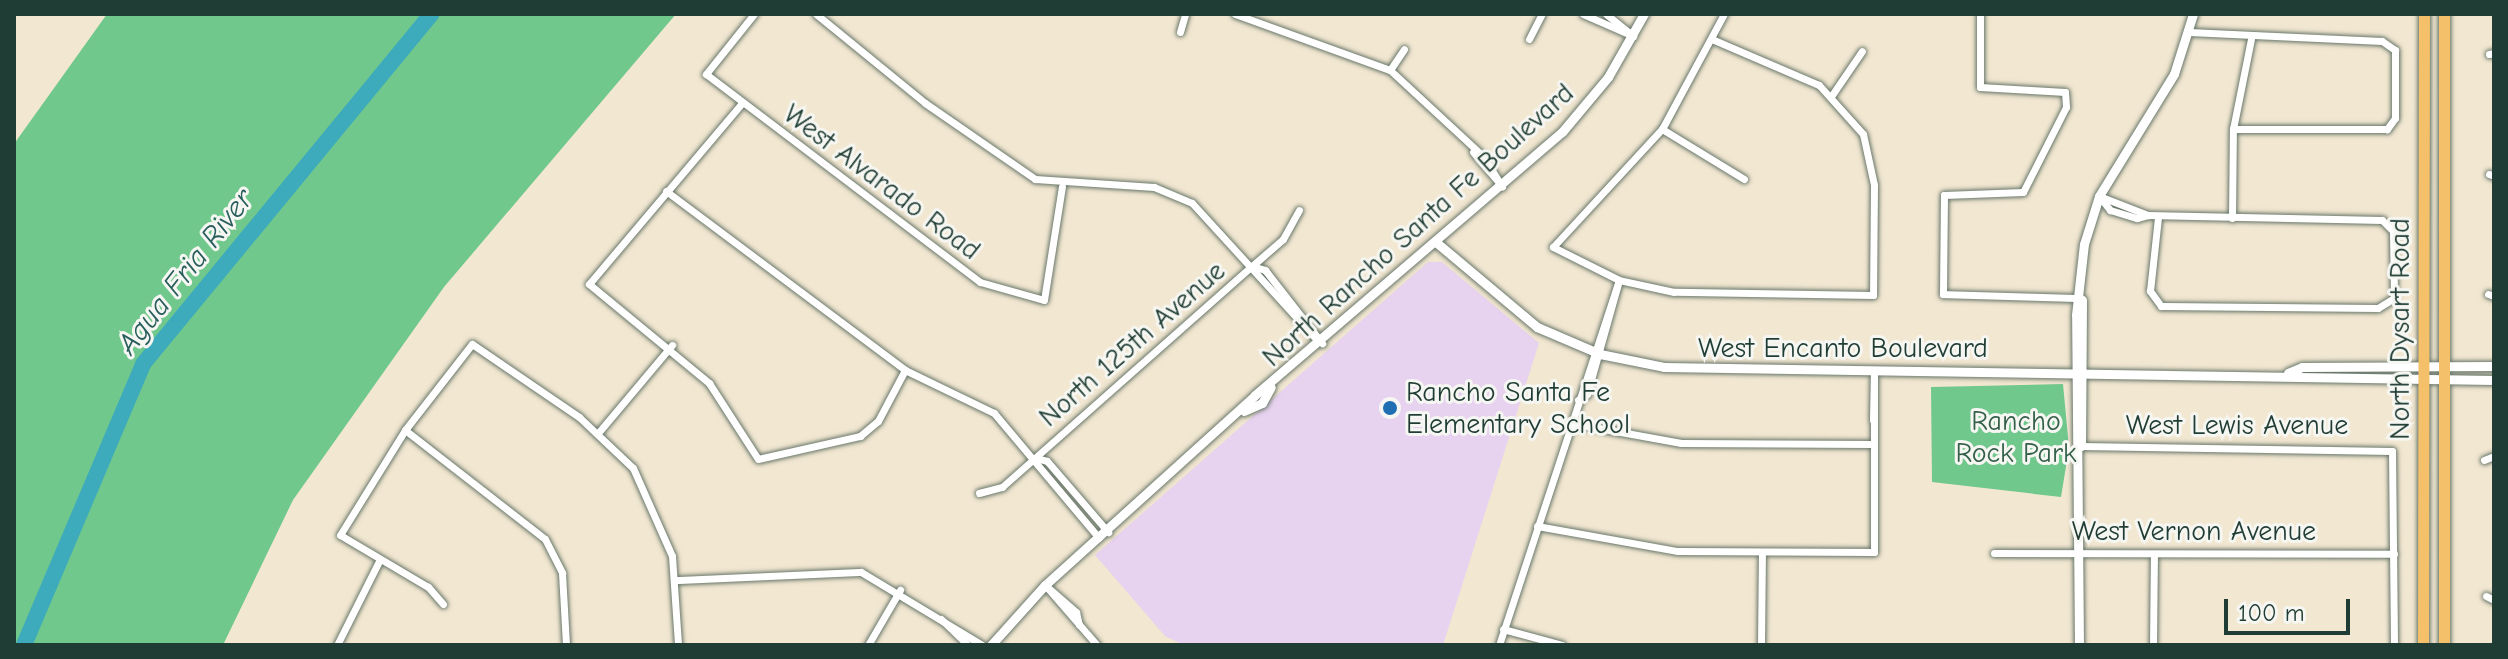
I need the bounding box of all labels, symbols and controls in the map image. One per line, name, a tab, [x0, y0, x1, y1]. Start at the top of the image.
street label: North Rancho Santa Fe Boulevard	[1255, 76, 1581, 374]
street label: West Alvarado Road	[777, 97, 987, 267]
water label: Agua Fria River	[110, 182, 262, 362]
street label: North Dysart Road	[2383, 218, 2417, 440]
street label: North 125th Avenue	[1032, 254, 1232, 434]
street label: West Encanto Boulevard	[1698, 331, 1988, 365]
place label: Rancho Santa Fe Elementary School	[1406, 375, 1630, 441]
marker: Rancho Santa Fe Elementary School	[1381, 399, 1399, 417]
park label: Rancho Rock Park	[1955, 404, 2077, 470]
street label: West Lewis Avenue	[2126, 408, 2348, 442]
street label: West Vernon Avenue	[2072, 514, 2316, 548]
scale bar	[2228, 583, 2354, 633]
text: 100 m	[2238, 599, 2305, 627]

